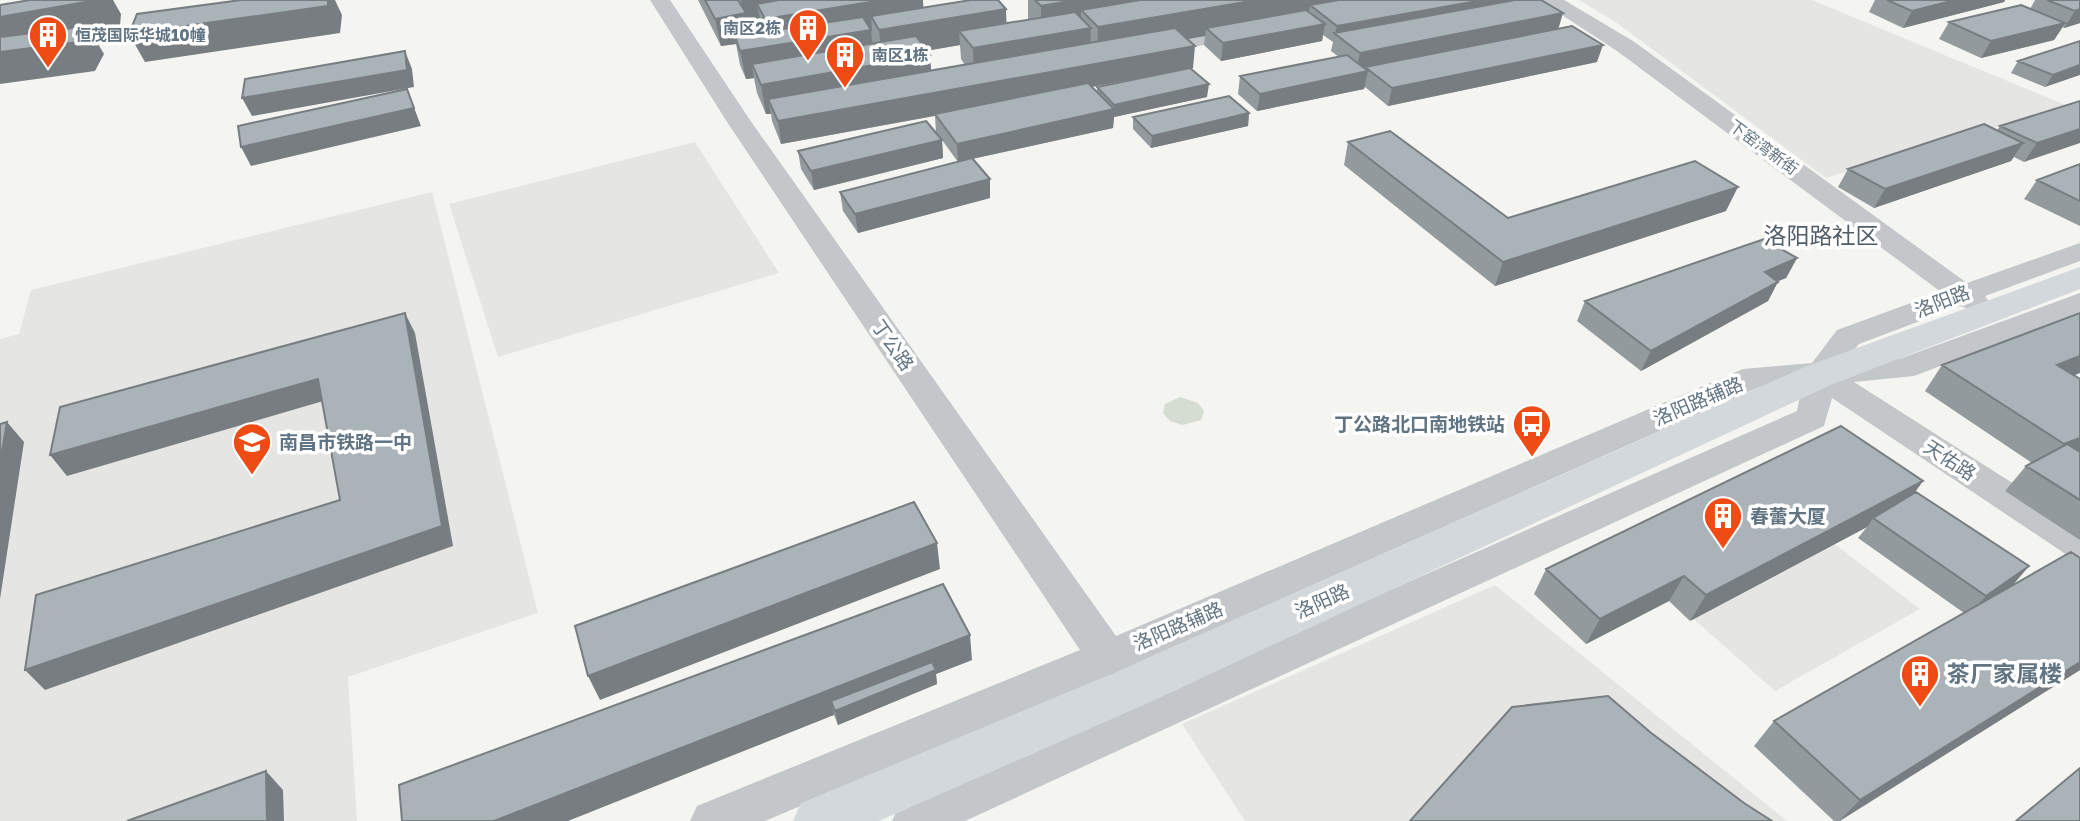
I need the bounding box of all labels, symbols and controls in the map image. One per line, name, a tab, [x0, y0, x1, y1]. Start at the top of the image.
building icon: 南区2栋	[787, 7, 829, 62]
building icon: 恒茂国际华城10幢	[27, 14, 69, 69]
place label: 南区2栋	[723, 18, 781, 38]
place label: 恒茂国际华城10幢	[75, 25, 206, 45]
building icon: 南区1栋	[824, 34, 866, 89]
place label: 南区1栋	[872, 45, 928, 65]
street label: 下窑湾新街	[1726, 115, 1802, 179]
district label: 洛阳路社区	[1764, 221, 1879, 249]
street label: 洛阳路	[1911, 280, 1973, 321]
street label: 丁公路	[868, 315, 919, 375]
street label: 洛阳路辅路	[1650, 371, 1746, 430]
bus stop icon: 丁公路北口南地铁站	[1511, 403, 1553, 458]
place label: 丁公路北口南地铁站	[1334, 412, 1505, 435]
school or university icon: 南昌市铁路一中	[231, 421, 273, 476]
place label: 南昌市铁路一中	[279, 430, 412, 453]
street label: 天佑路	[1920, 434, 1980, 485]
building icon: 春蕾大厦	[1702, 495, 1744, 550]
place label: 春蕾大厦	[1750, 504, 1826, 527]
street label: 洛阳路	[1291, 578, 1353, 623]
street label: 洛阳路辅路	[1130, 596, 1226, 655]
building icon: 茶厂家属楼	[1899, 653, 1941, 708]
place label: 茶厂家属楼	[1947, 659, 2062, 687]

